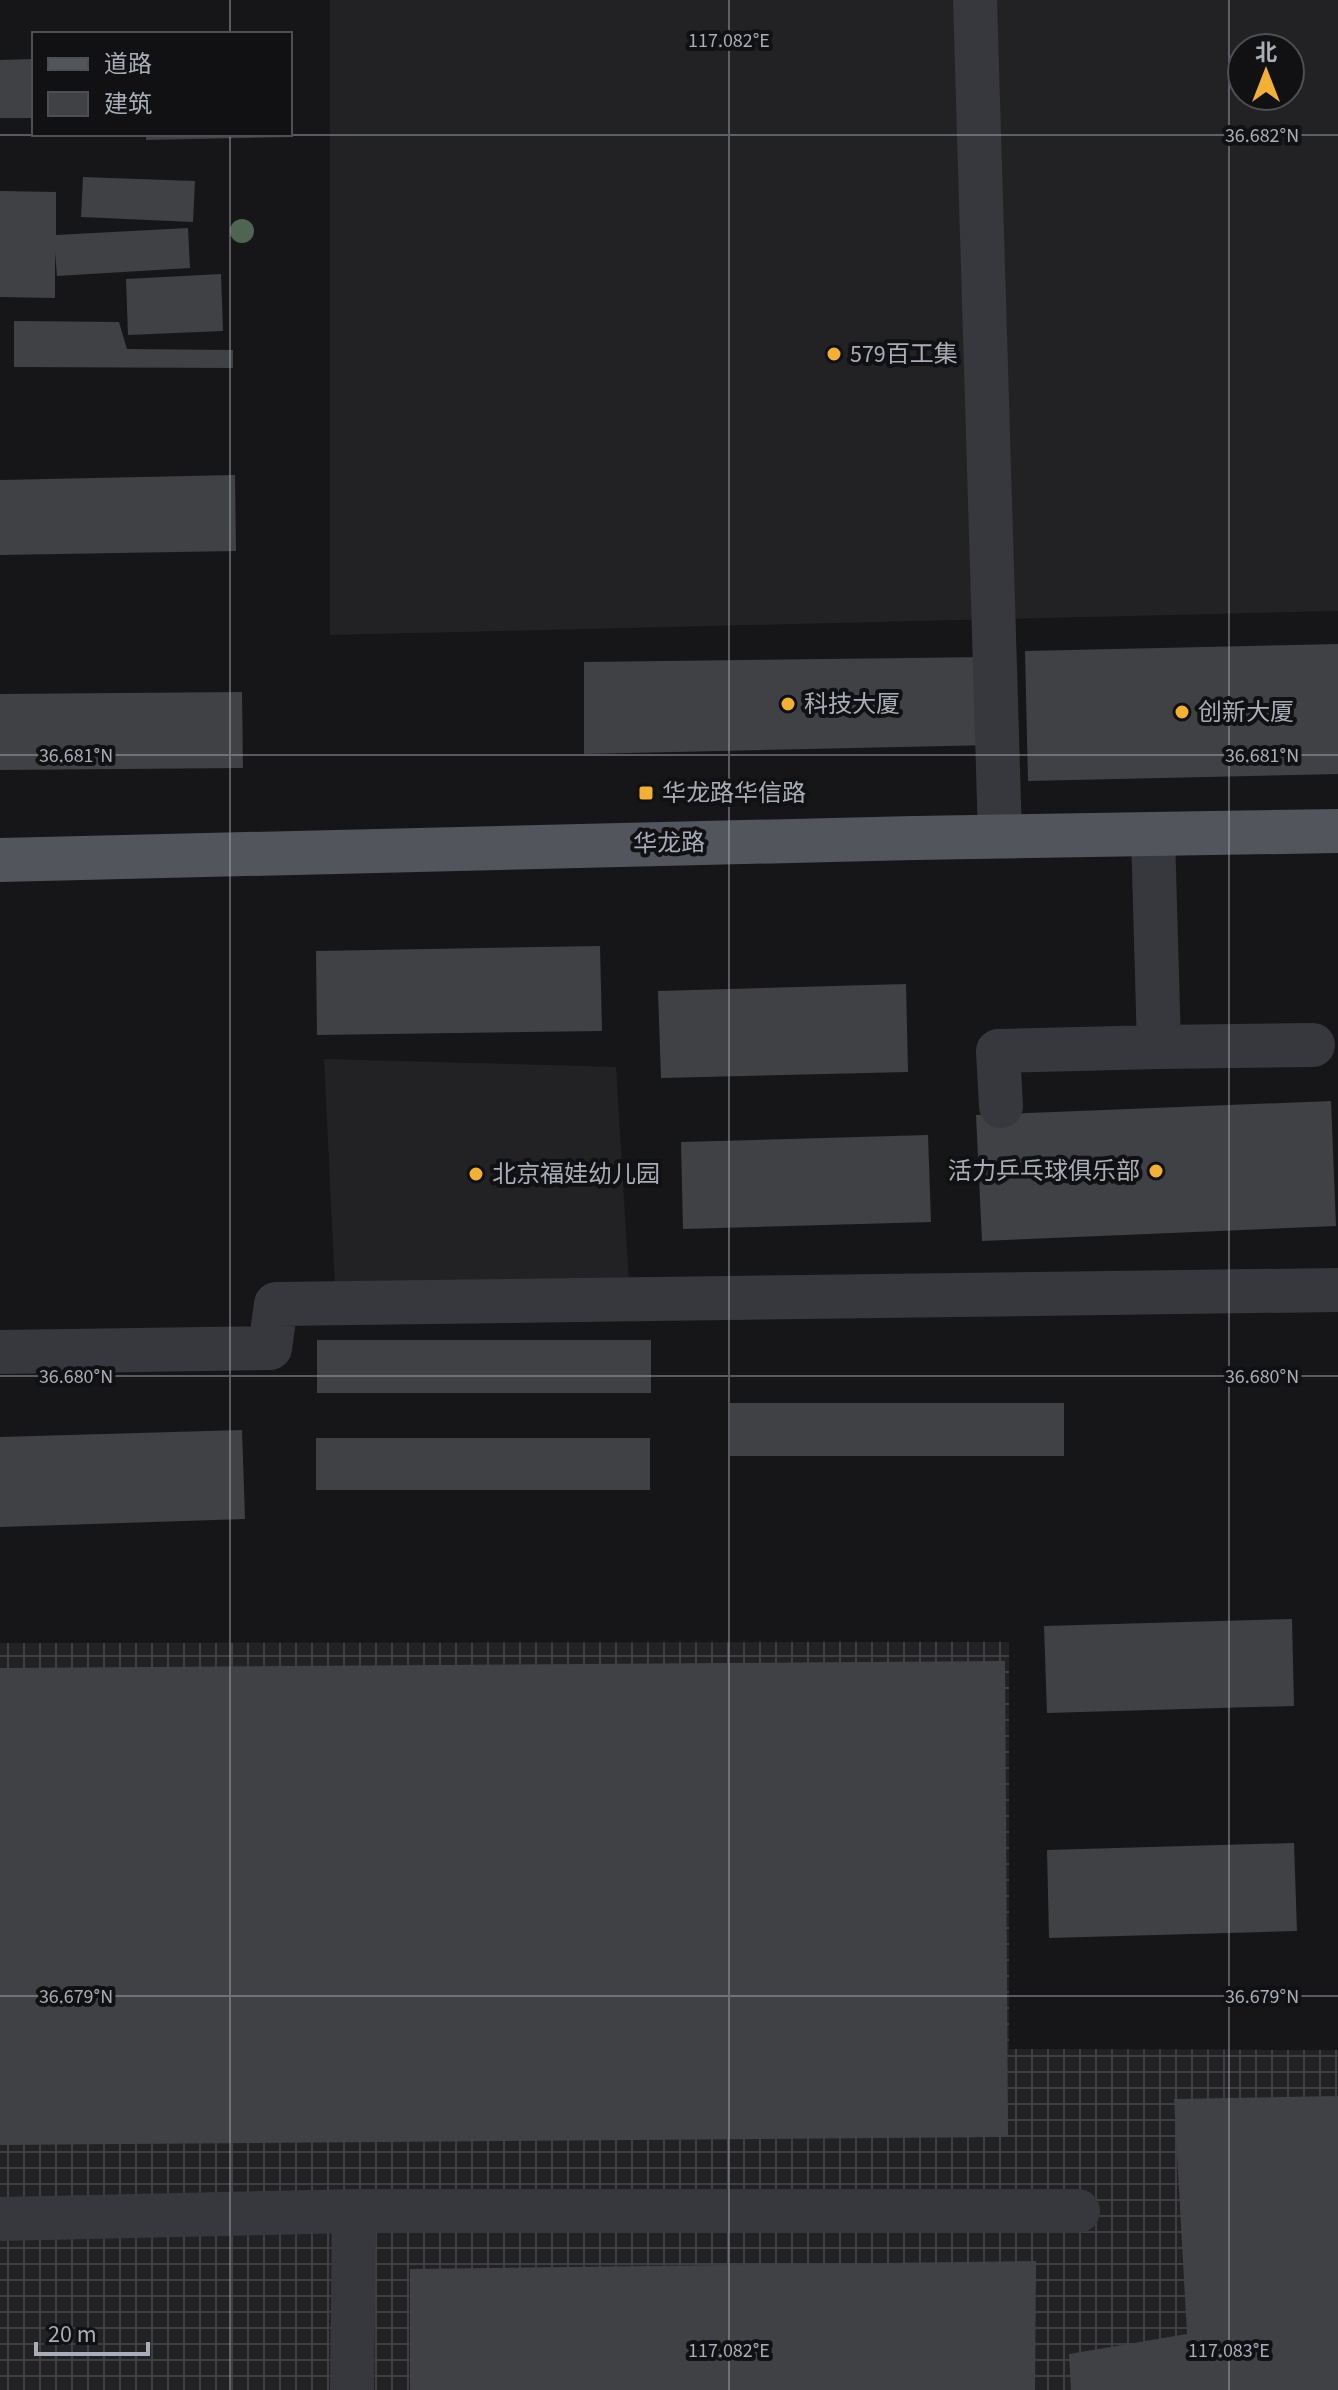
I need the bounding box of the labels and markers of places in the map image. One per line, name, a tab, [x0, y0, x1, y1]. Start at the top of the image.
place label: 579百工集	[850, 337, 958, 372]
marker: 579百工集	[825, 345, 843, 363]
place label: 科技大厦	[804, 687, 900, 722]
marker: 科技大厦	[779, 695, 797, 713]
place label: 创新大厦	[1198, 695, 1294, 730]
marker: 创新大厦	[1173, 703, 1191, 721]
place label: 华龙路华信路	[662, 776, 806, 811]
marker: 华龙路华信路	[637, 784, 655, 802]
place label: 活力乒乓球俱乐部	[948, 1154, 1140, 1189]
place label: 北京福娃幼儿园	[492, 1157, 660, 1192]
marker: 活力乒乓球俱乐部	[1147, 1162, 1165, 1180]
marker: 北京福娃幼儿园	[467, 1165, 485, 1183]

